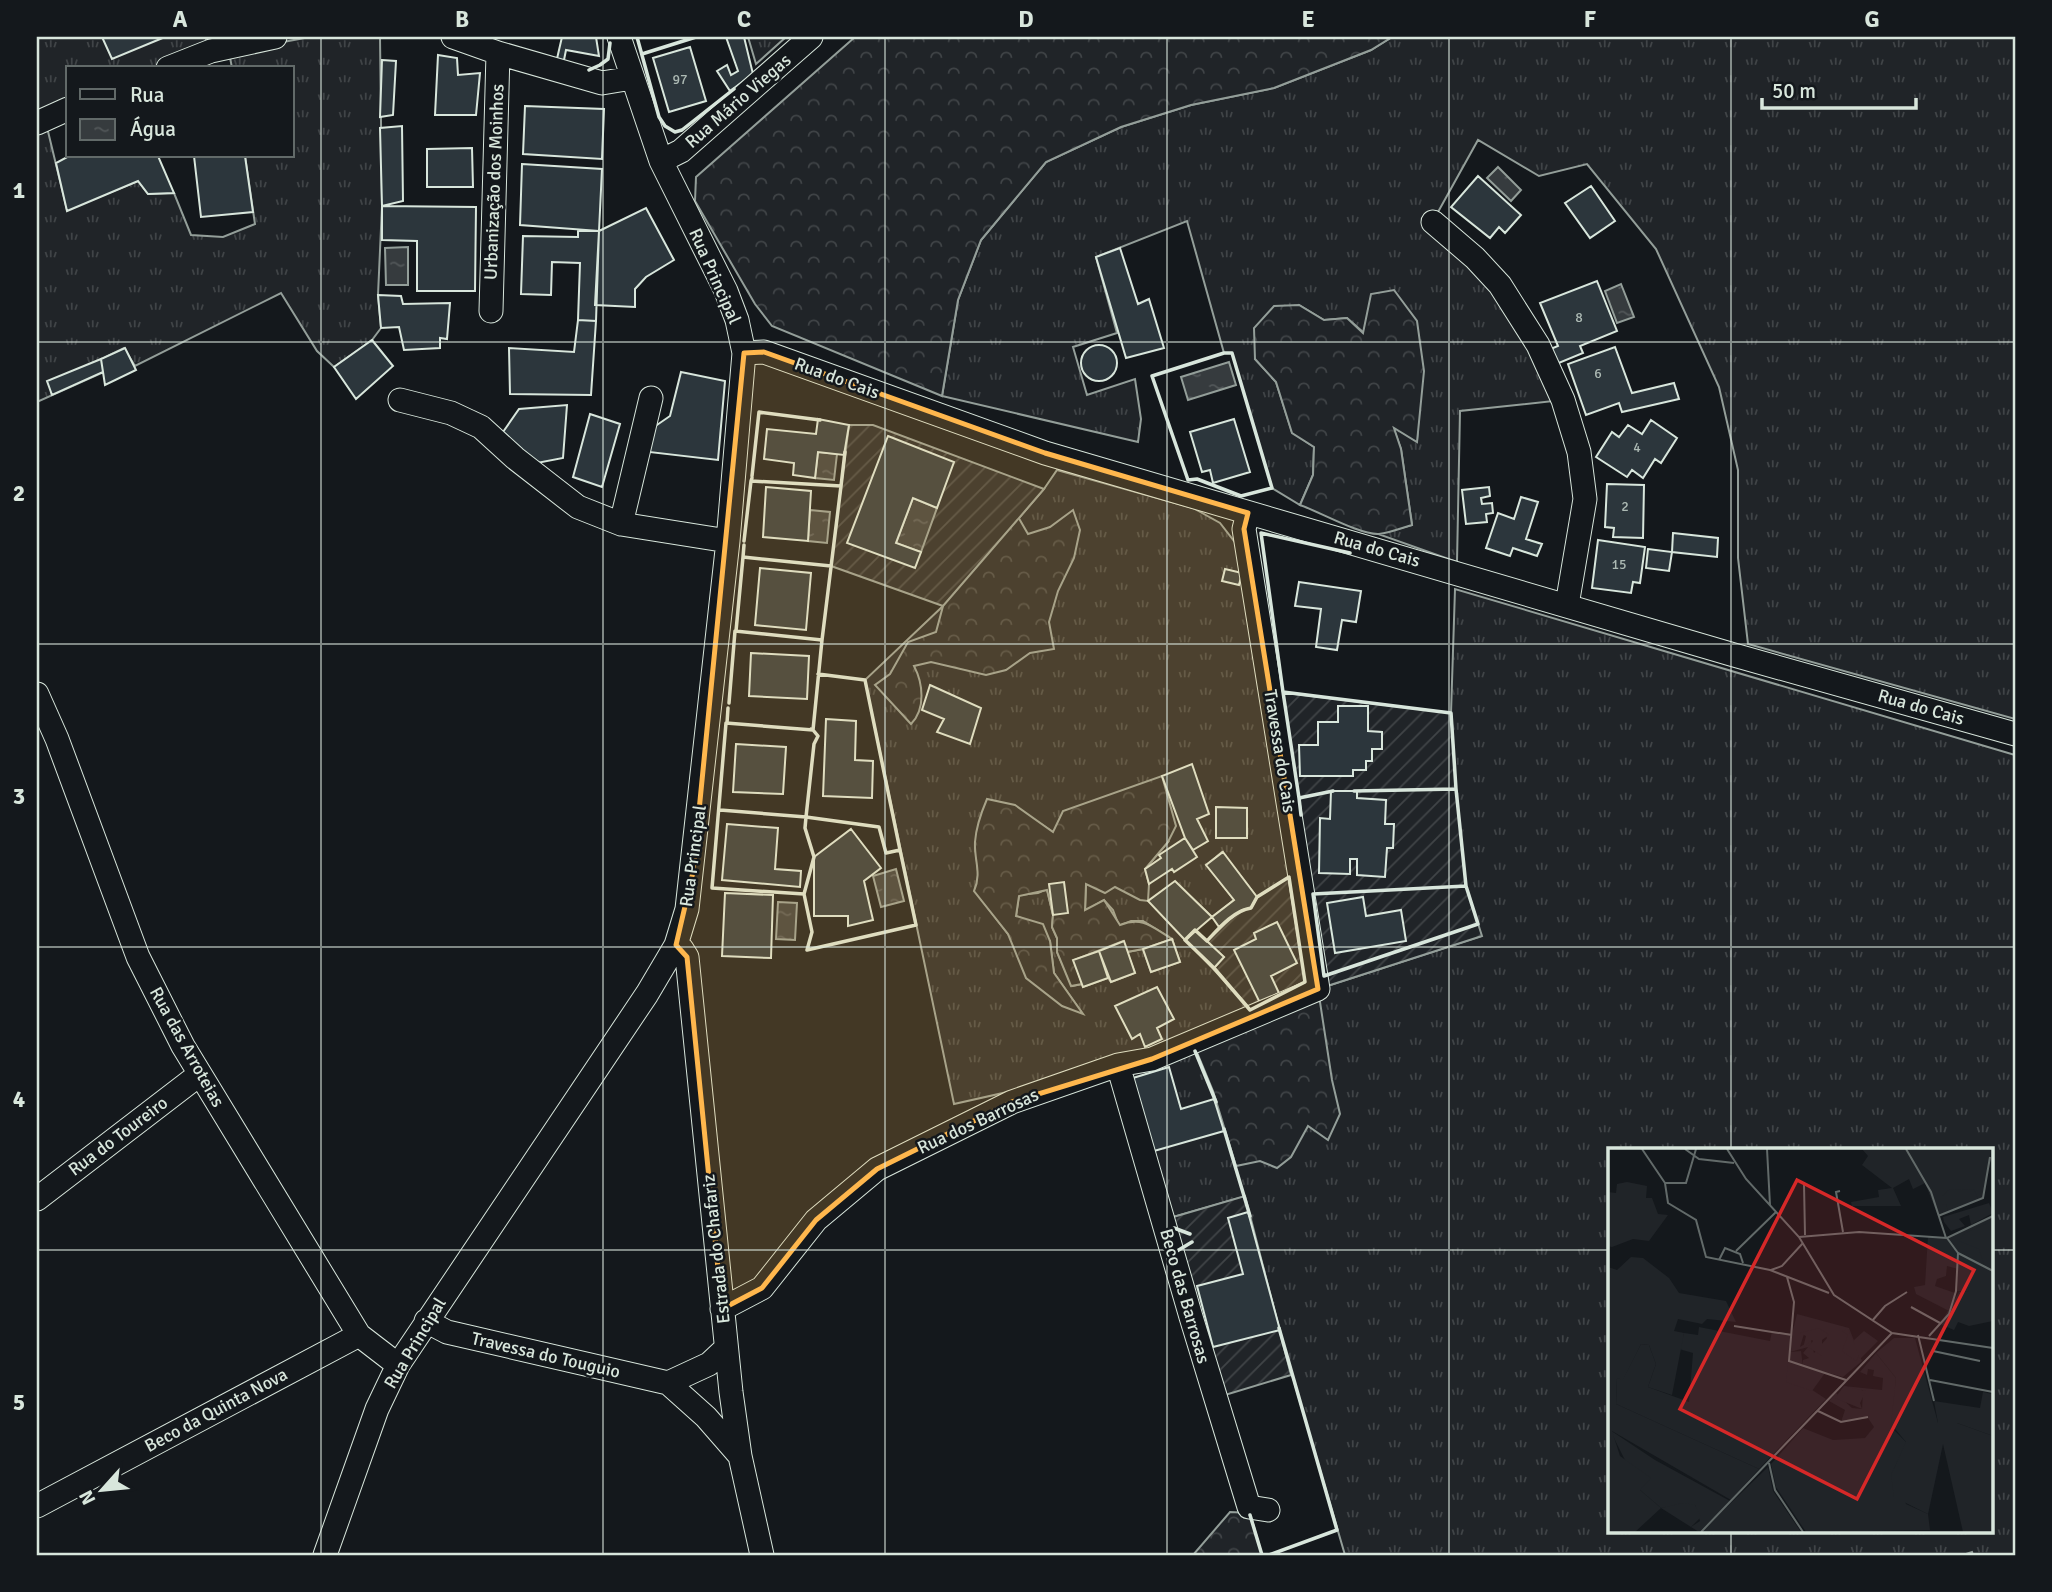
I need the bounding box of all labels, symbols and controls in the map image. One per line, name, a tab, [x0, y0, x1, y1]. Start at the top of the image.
text: A	[173, 5, 188, 34]
text: B	[455, 5, 469, 34]
text: C	[737, 5, 751, 34]
text: D	[1018, 5, 1034, 34]
text: E	[1301, 5, 1315, 34]
text: F	[1584, 5, 1596, 34]
text: G	[1864, 5, 1880, 34]
street label: Rua Mário Viegas	[681, 49, 795, 153]
legend	[66, 66, 294, 158]
scale bar	[1762, 66, 1916, 110]
house number: 97	[672, 71, 688, 88]
text: 50 m	[1772, 78, 1816, 104]
text: Rua	[130, 82, 164, 108]
street label: Urbanização dos Moinhos	[480, 83, 508, 280]
text: Água	[130, 116, 176, 142]
text: 1	[13, 176, 25, 205]
street label: Rua Principal	[684, 225, 746, 327]
house number: 8	[1575, 309, 1583, 326]
street label: Rua do Cais	[791, 352, 883, 404]
house number: 6	[1594, 365, 1602, 382]
house number: 4	[1633, 439, 1641, 456]
text: 2	[13, 479, 25, 508]
house number: 2	[1621, 498, 1629, 515]
street label: Rua do Cais	[1331, 526, 1423, 572]
house number: 15	[1611, 556, 1627, 573]
street label: Rua do Cais	[1875, 684, 1967, 730]
street label: Travessa do Cais	[1259, 688, 1301, 814]
text: 3	[13, 782, 25, 811]
street label: Rua Principal	[675, 804, 711, 908]
street label: Rua das Arroteias	[145, 983, 229, 1111]
street label: Rua dos Barrosas	[914, 1083, 1042, 1159]
text: 4	[13, 1085, 25, 1114]
street label: Rua do Toureiro	[64, 1092, 172, 1180]
inset map	[1608, 1148, 1993, 1532]
street label: Estrada do Chafariz	[697, 1173, 735, 1325]
street label: Beco das Barrosas	[1155, 1226, 1215, 1366]
street label: Rua Principal	[379, 1293, 451, 1393]
street label: Travessa do Touguio	[469, 1327, 623, 1383]
street label: Beco da Quinta Nova	[141, 1363, 291, 1457]
text: 5	[13, 1388, 25, 1417]
north arrow	[66, 1456, 136, 1526]
text: N	[74, 1486, 101, 1509]

